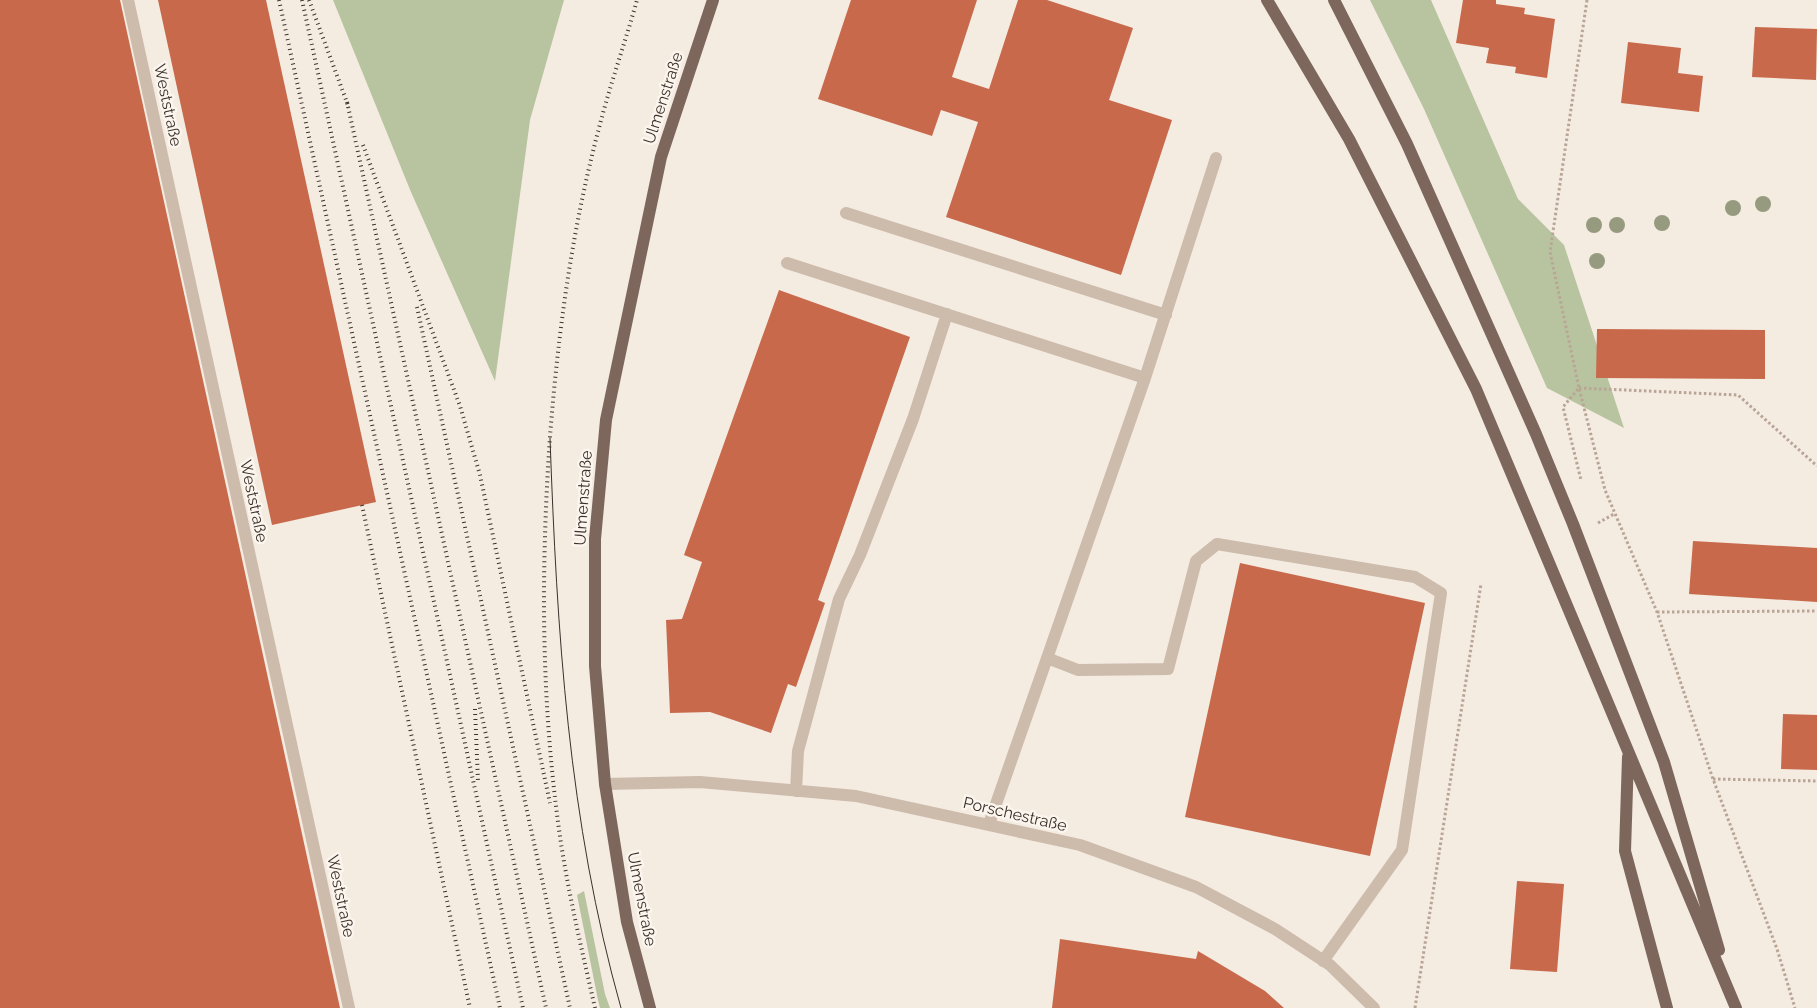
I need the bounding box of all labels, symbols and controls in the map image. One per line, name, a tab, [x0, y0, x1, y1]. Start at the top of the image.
street label: Ulmenstraße	[639, 50, 687, 146]
street label: Weststraße	[150, 62, 186, 148]
street label: Ulmenstraße	[570, 450, 596, 546]
street label: Weststraße	[236, 458, 272, 544]
street label: Porschestraße	[961, 793, 1069, 835]
street label: Ulmenstraße	[624, 850, 660, 948]
street label: Weststraße	[323, 853, 359, 939]

